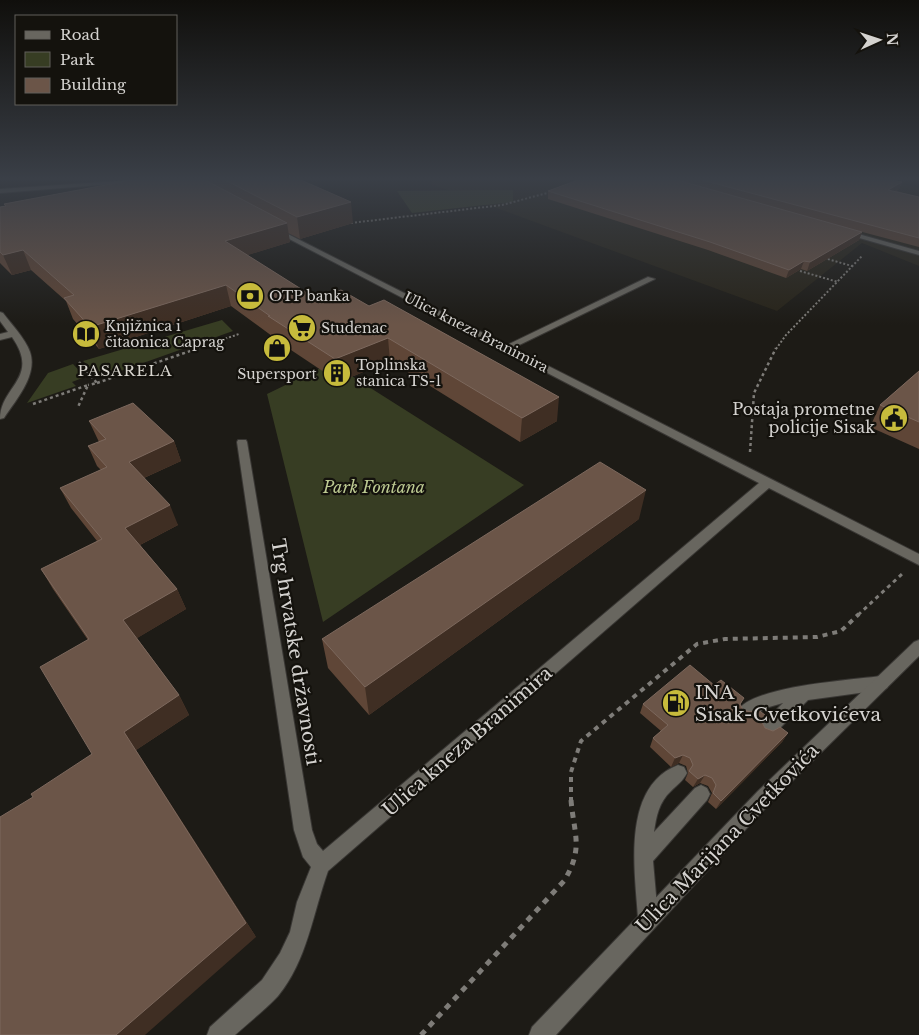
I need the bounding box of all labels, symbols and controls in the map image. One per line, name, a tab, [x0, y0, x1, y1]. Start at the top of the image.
legend	[15, 15, 178, 105]
north arrow	[854, 15, 904, 65]
text: Road	[60, 25, 100, 44]
text: N	[883, 32, 901, 46]
text: Park	[60, 50, 96, 69]
text: Building	[60, 75, 127, 94]
bank icon: OTP banka	[235, 281, 265, 311]
place label: OTP banka	[269, 287, 350, 305]
street label: Ulica kneza Branimira	[401, 288, 552, 376]
supermarket icon: Studenac	[287, 313, 317, 343]
place label: Knjižnica i čitaonica Caprag	[105, 317, 225, 351]
library icon: Knjižnica i čitaonica Caprag	[71, 319, 101, 349]
place label: Studenac	[321, 319, 388, 337]
shop icon: Supersport	[262, 333, 292, 363]
place label: Toplinska stanica TS-1	[356, 356, 442, 390]
building icon: Toplinska stanica TS-1	[322, 358, 352, 388]
district label: PASARELA	[77, 361, 173, 380]
place label: Supersport	[237, 365, 318, 383]
place label: Postaja prometne policije Sisak	[732, 399, 875, 437]
public building icon: Postaja prometne policije Sisak	[879, 403, 909, 433]
park label: Park Fontana	[322, 477, 425, 497]
street label: Trg hrvatske državnosti	[266, 537, 325, 767]
street label: Ulica kneza Branimira	[378, 661, 557, 821]
place label: INA Sisak-Cvetkovićeva	[695, 681, 881, 726]
fuel station icon: INA Sisak-Cvetkovićeva	[661, 688, 691, 718]
street label: Ulica Marijana Cvetkovića	[631, 739, 824, 937]

